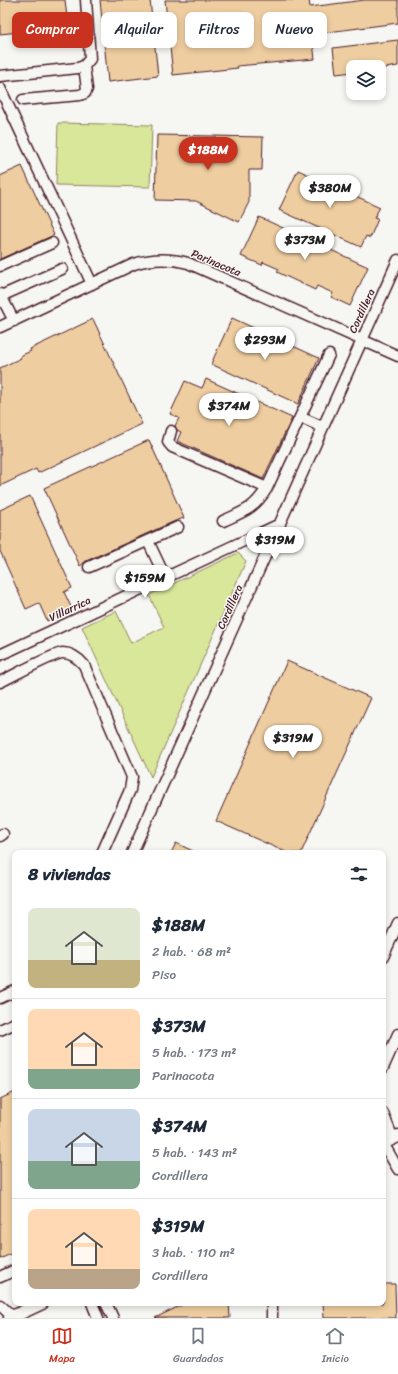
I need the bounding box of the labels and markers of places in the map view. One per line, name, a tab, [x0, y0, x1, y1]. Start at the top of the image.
pin: $188M	[180, 137, 236, 171]
pin: $380M	[302, 175, 358, 209]
pin: $373M	[277, 227, 333, 261]
pin: $293M	[237, 327, 293, 361]
pin: $374M	[201, 393, 257, 427]
pin: $319M	[247, 527, 303, 561]
pin: $159M	[117, 565, 173, 599]
pin: $319M	[265, 725, 321, 759]

